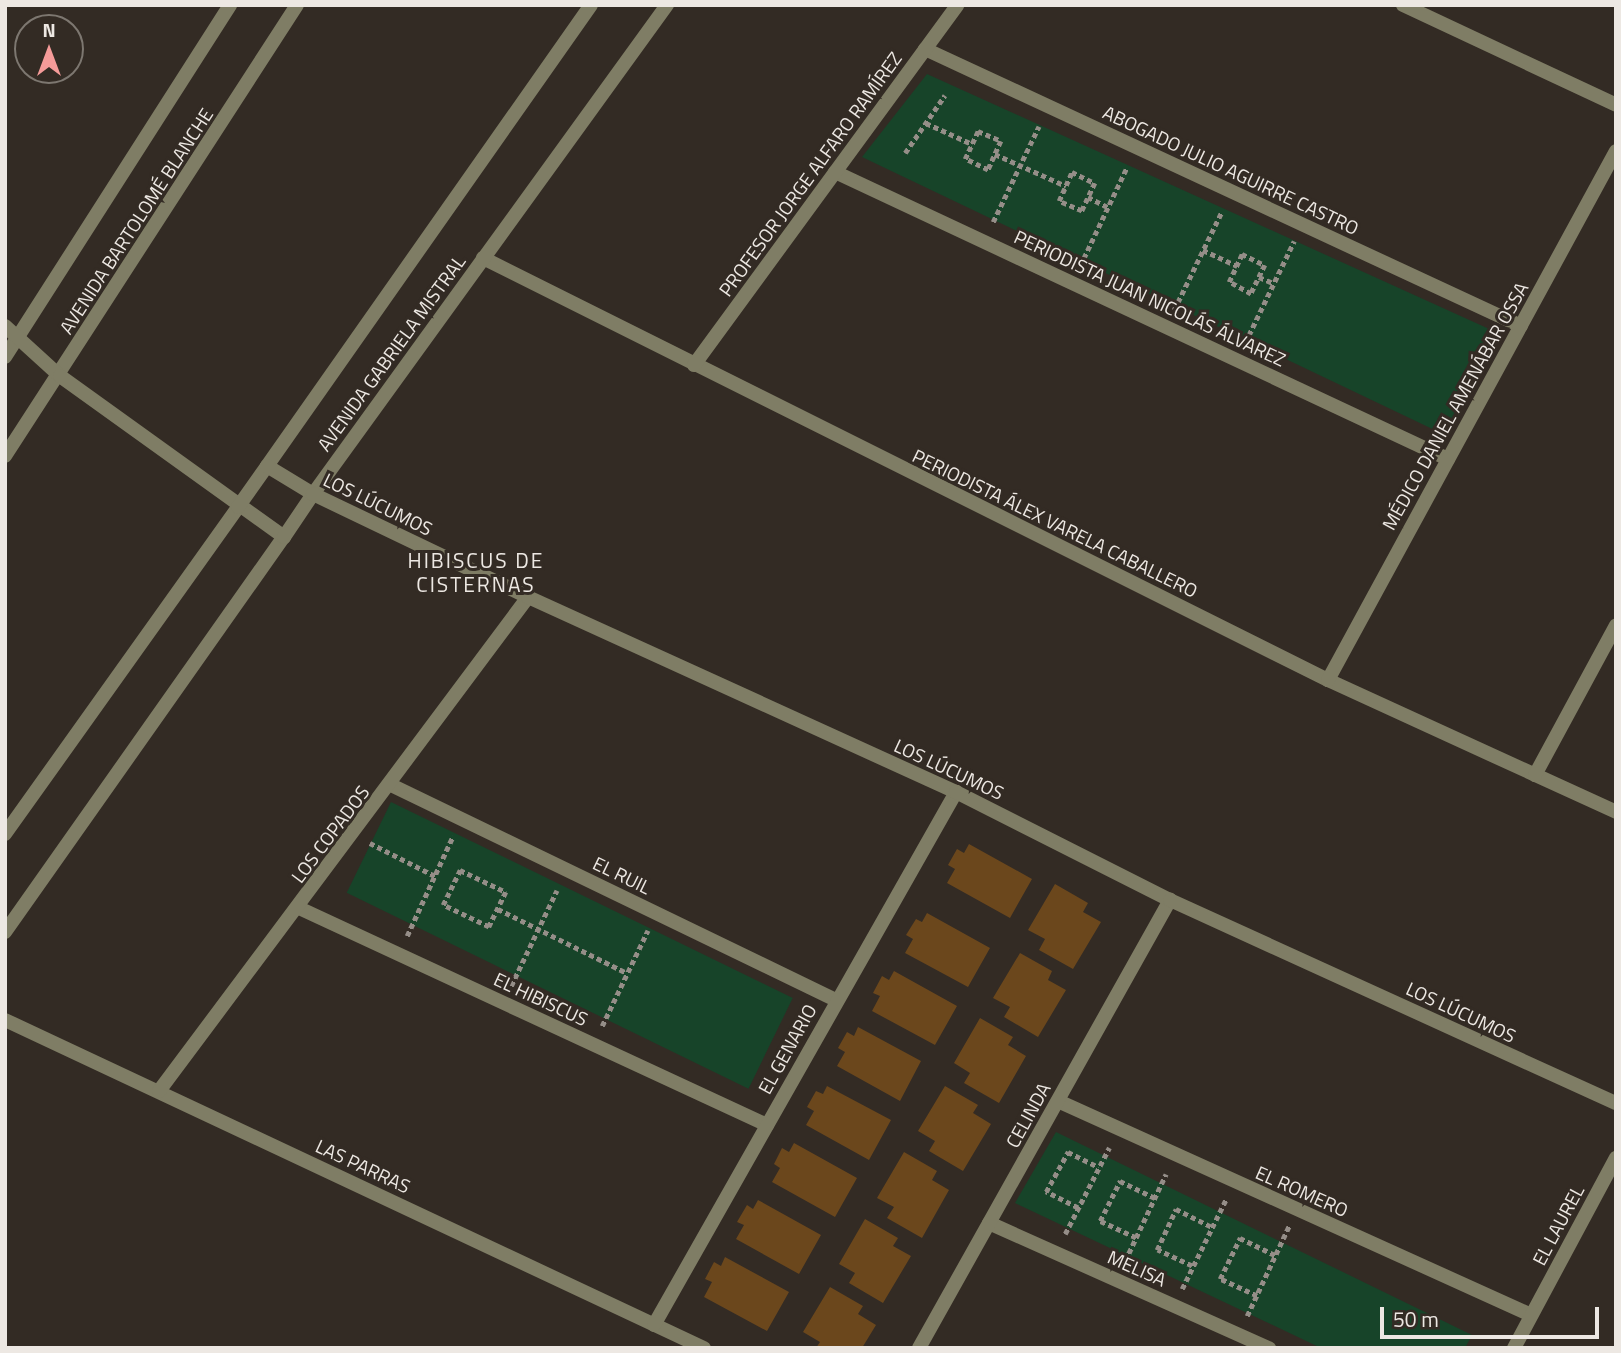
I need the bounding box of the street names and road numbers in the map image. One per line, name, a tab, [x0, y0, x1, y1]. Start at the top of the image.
street label: PROFESOR JORGE ALFARO RAMÍREZ	[714, 47, 906, 301]
street label: ABOGADO JULIO AGUIRRE CASTRO	[1099, 101, 1363, 239]
street label: AVENIDA BARTOLOMÉ BLANCHE	[54, 104, 218, 338]
street label: PERIODISTA JUAN NICOLÁS ÁLVAREZ	[1011, 225, 1289, 371]
street label: AVENIDA GABRIELA MISTRAL	[312, 251, 470, 455]
street label: MÉDICO DANIEL AMENÁBAR OSSA	[1377, 278, 1533, 534]
street label: PERIODISTA ÁLEX VARELA CABALLERO	[909, 444, 1201, 602]
street label: LOS LÚCUMOS	[320, 468, 436, 540]
street label: LOS LÚCUMOS	[891, 734, 1007, 804]
street label: LOS COPADOS	[286, 781, 374, 887]
street label: EL RUIL	[589, 851, 655, 899]
street label: EL HIBISCUS	[490, 967, 592, 1031]
street label: LOS LÚCUMOS	[1403, 977, 1519, 1047]
street label: EL GENARIO	[753, 1000, 821, 1098]
street label: CELINDA	[1001, 1079, 1055, 1151]
street label: LAS PARRAS	[312, 1134, 414, 1198]
street label: EL ROMERO	[1252, 1161, 1352, 1221]
street label: EL LAUREL	[1527, 1181, 1589, 1269]
street label: MELISA	[1104, 1245, 1170, 1291]

